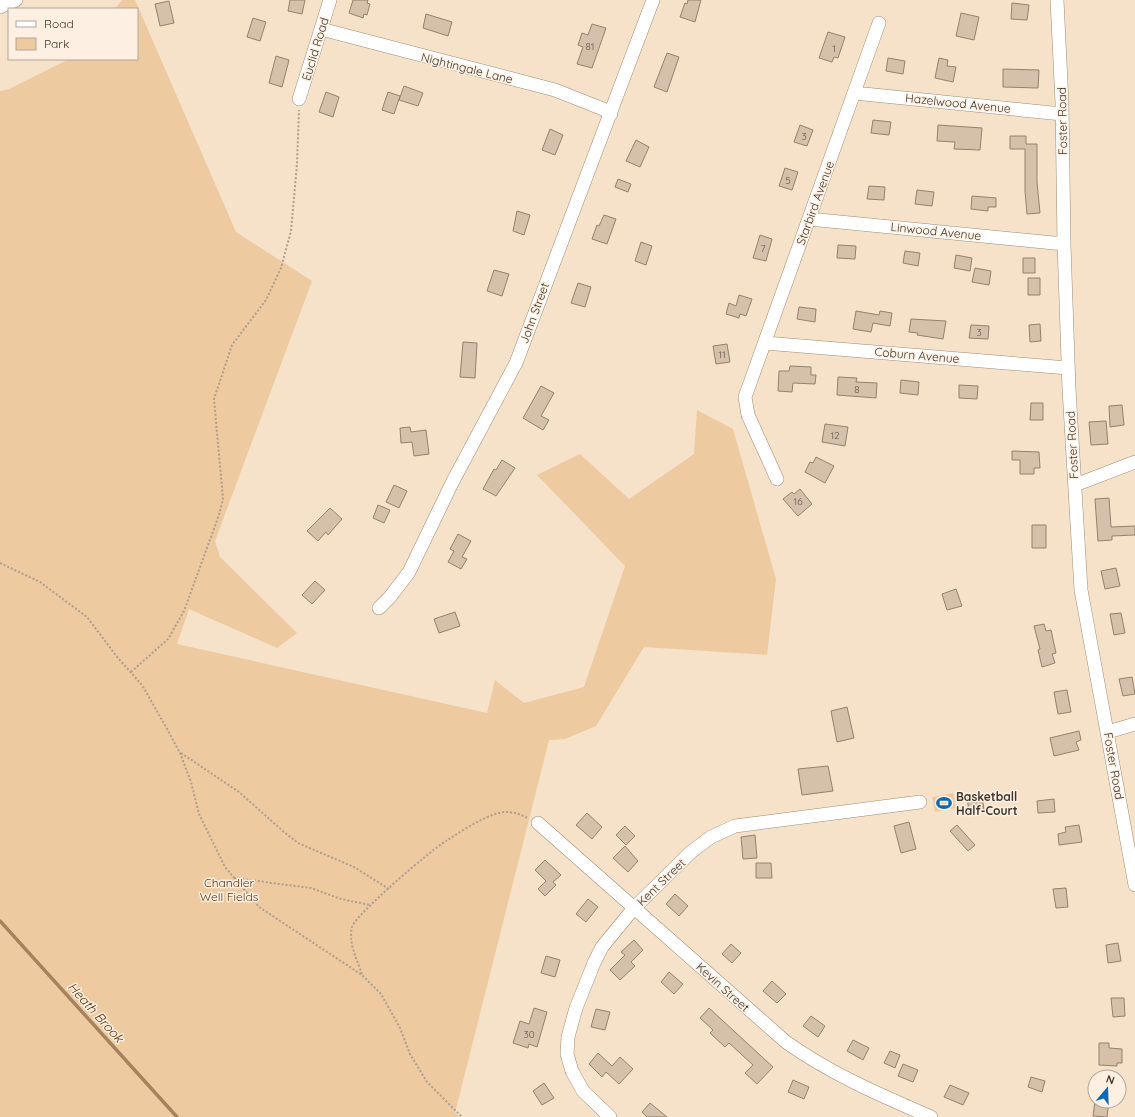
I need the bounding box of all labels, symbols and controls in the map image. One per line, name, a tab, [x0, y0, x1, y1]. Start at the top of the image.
legend	[8, 8, 138, 60]
text: Road	[44, 16, 74, 31]
street label: Euclid Road	[298, 16, 332, 82]
text: Park	[44, 36, 69, 51]
house number: 81	[585, 40, 595, 53]
house number: 1	[832, 42, 836, 55]
street label: Nightingale Lane	[420, 49, 515, 87]
street label: Foster Road	[1054, 87, 1070, 155]
street label: Hazelwood Avenue	[904, 90, 1012, 116]
house number: 3	[801, 130, 807, 143]
street label: Starbird Avenue	[793, 159, 837, 247]
house number: 5	[785, 174, 791, 187]
street label: Linwood Avenue	[890, 219, 982, 243]
house number: 7	[760, 242, 766, 255]
street label: John Street	[516, 280, 552, 346]
house number: 3	[976, 326, 982, 339]
street label: Coburn Avenue	[874, 344, 960, 366]
house number: 11	[718, 348, 726, 361]
house number: 8	[854, 383, 860, 396]
street label: Foster Road	[1063, 411, 1081, 479]
house number: 12	[830, 429, 840, 442]
house number: 16	[793, 495, 803, 508]
street label: Foster Road	[1101, 731, 1127, 801]
place label: Basketball Half-Court	[956, 789, 1018, 818]
sports icon: Basketball Half-Court	[935, 794, 953, 812]
street label: Kent Street	[634, 855, 688, 909]
park label: Chandler Well Fields	[200, 875, 259, 904]
street label: Kevin Street	[693, 959, 753, 1015]
water label: Heath Brook	[65, 978, 128, 1046]
house number: 30	[523, 1028, 535, 1041]
north arrow	[1087, 1069, 1127, 1109]
text: N	[1104, 1072, 1116, 1087]

